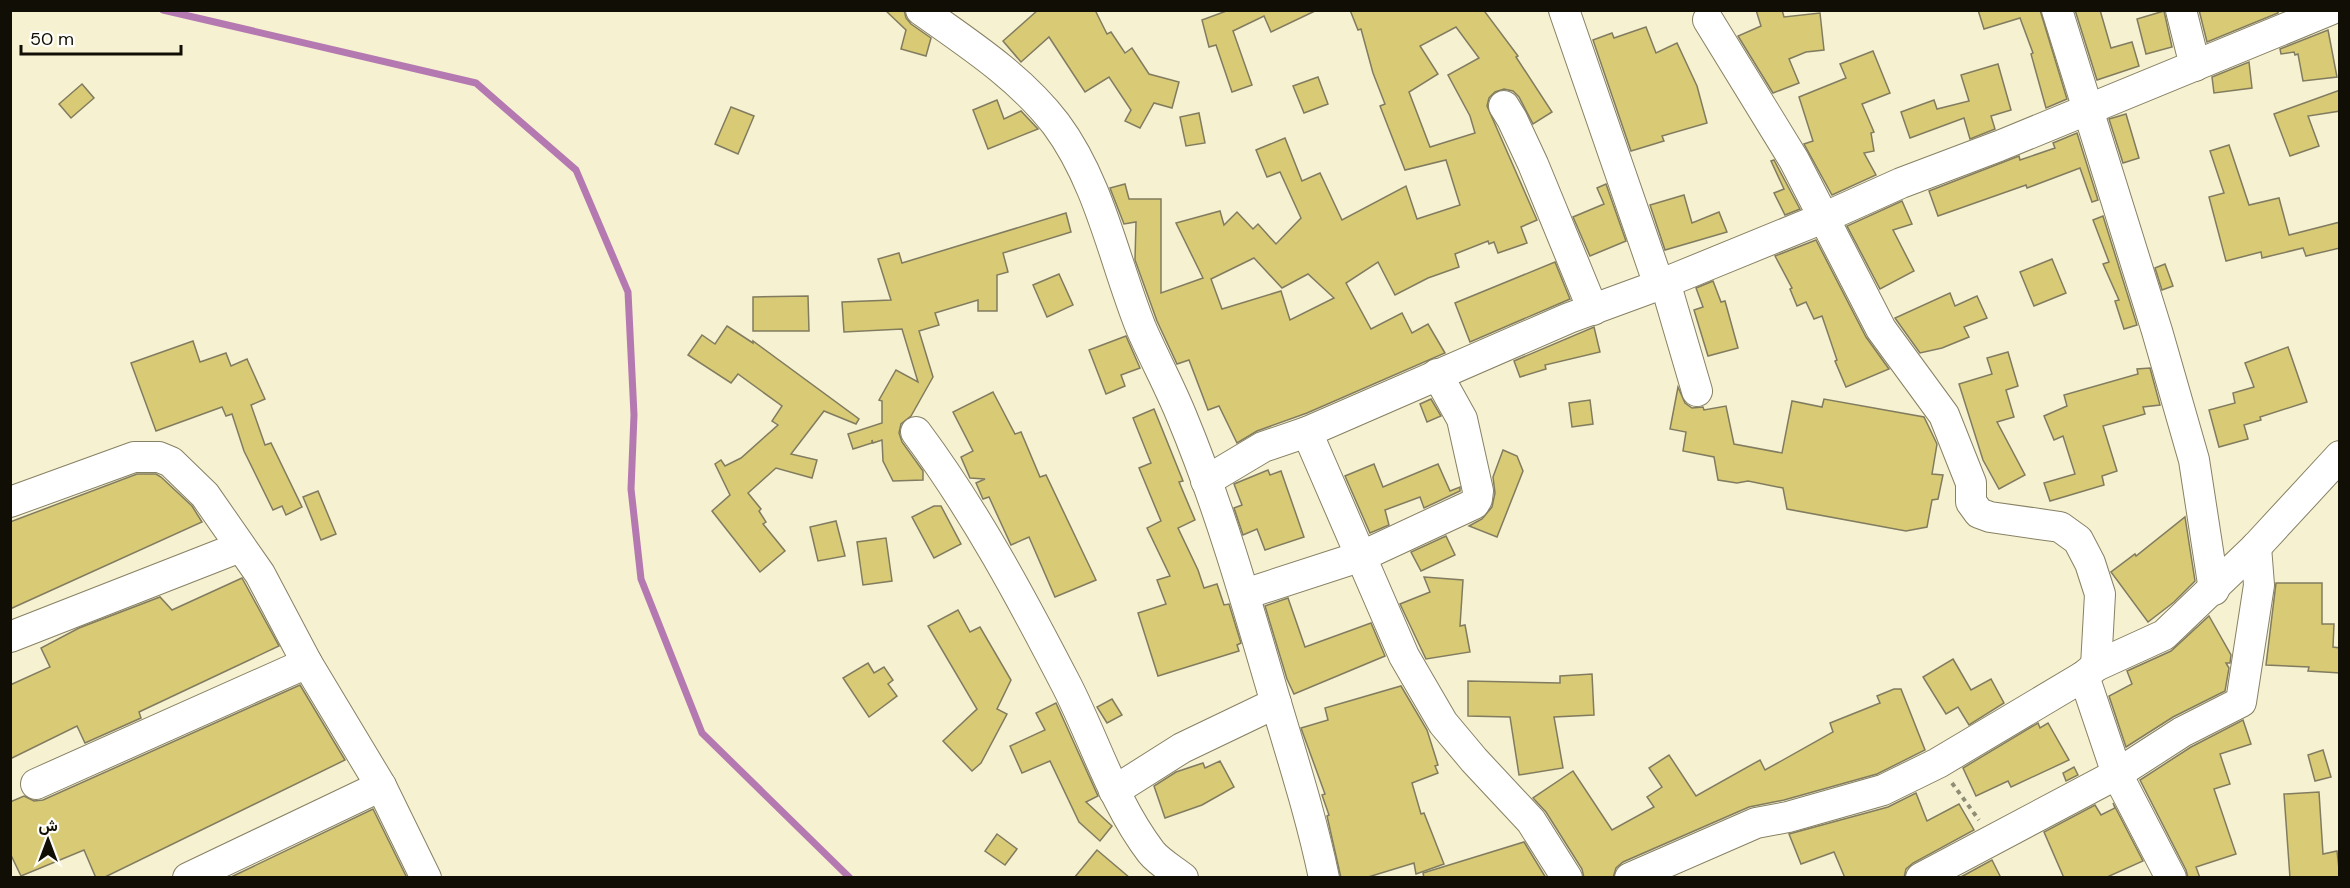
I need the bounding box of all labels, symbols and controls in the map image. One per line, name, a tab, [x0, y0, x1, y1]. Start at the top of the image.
scale bar	[21, 18, 182, 56]
text: 50 m	[30, 27, 74, 51]
north arrow	[18, 810, 78, 870]
text: ش	[38, 815, 58, 836]

